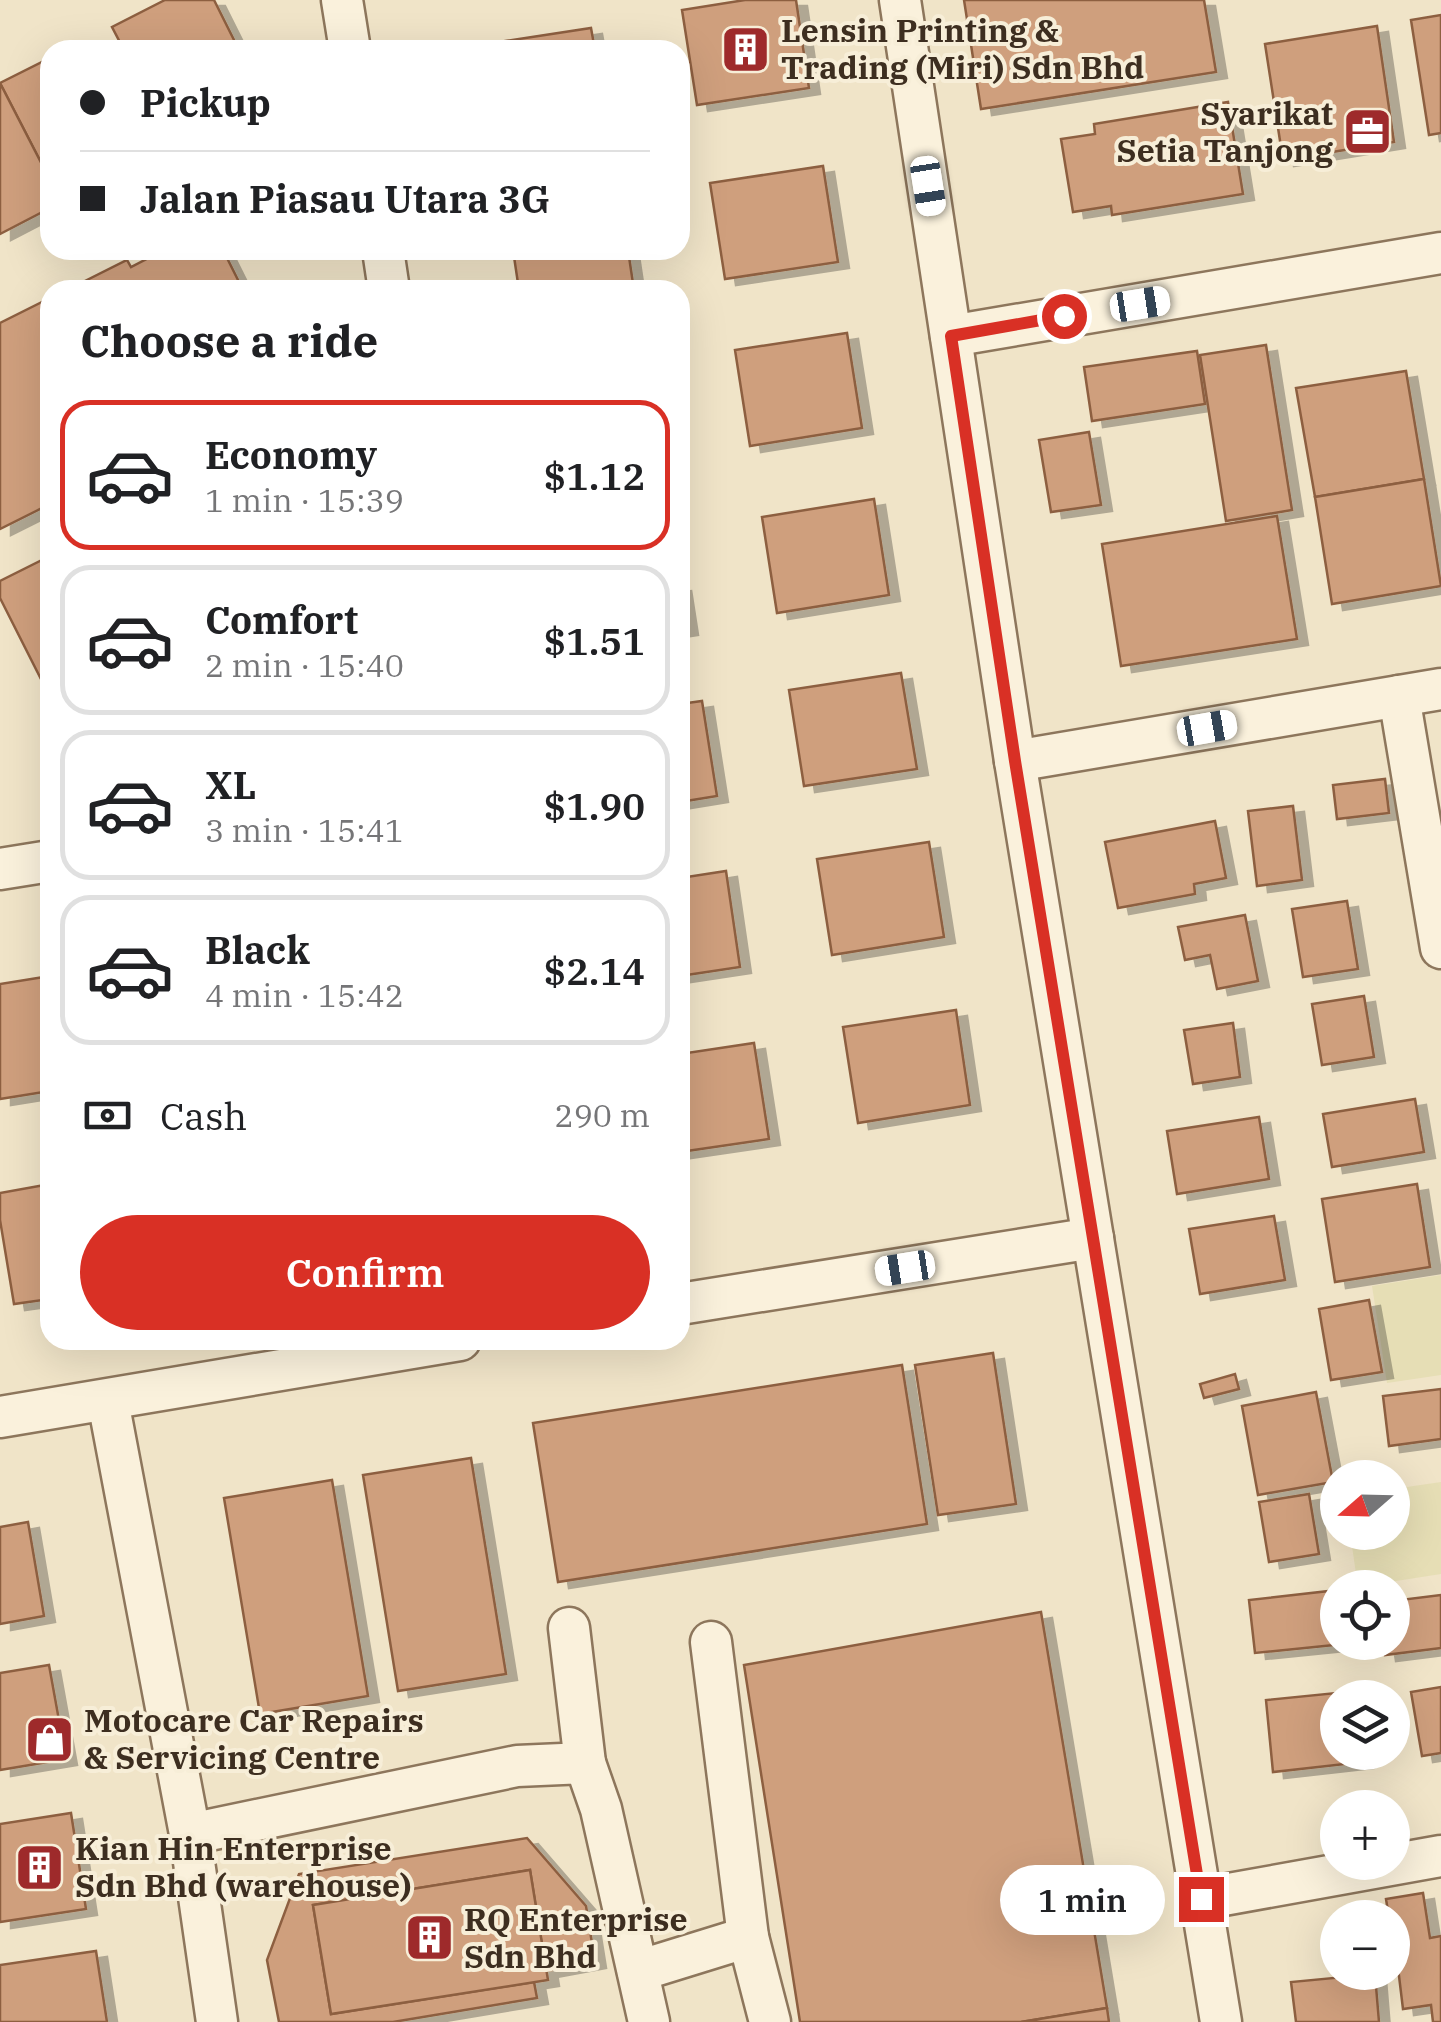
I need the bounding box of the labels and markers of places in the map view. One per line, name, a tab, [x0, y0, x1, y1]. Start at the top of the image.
place label: Lensin Printing & Trading (Miri) Sdn Bhd	[781, 9, 1144, 88]
building icon: Lensin Printing & Trading (Miri) Sdn Bhd	[720, 23, 772, 75]
place label: Syarikat Setia Tanjong	[1117, 92, 1333, 171]
office icon: Syarikat Setia Tanjong	[1342, 106, 1394, 158]
place label: Motocare Car Repairs & Servicing Centre	[84, 1699, 424, 1778]
shop icon: Motocare Car Repairs & Servicing Centre	[23, 1713, 75, 1765]
place label: Kian Hin Enterprise Sdn Bhd (warehouse)	[75, 1827, 411, 1906]
building icon: Kian Hin Enterprise Sdn Bhd (warehouse)	[14, 1841, 66, 1893]
place label: RQ Enterprise Sdn Bhd	[464, 1898, 688, 1977]
building icon: RQ Enterprise Sdn Bhd	[403, 1912, 455, 1964]

